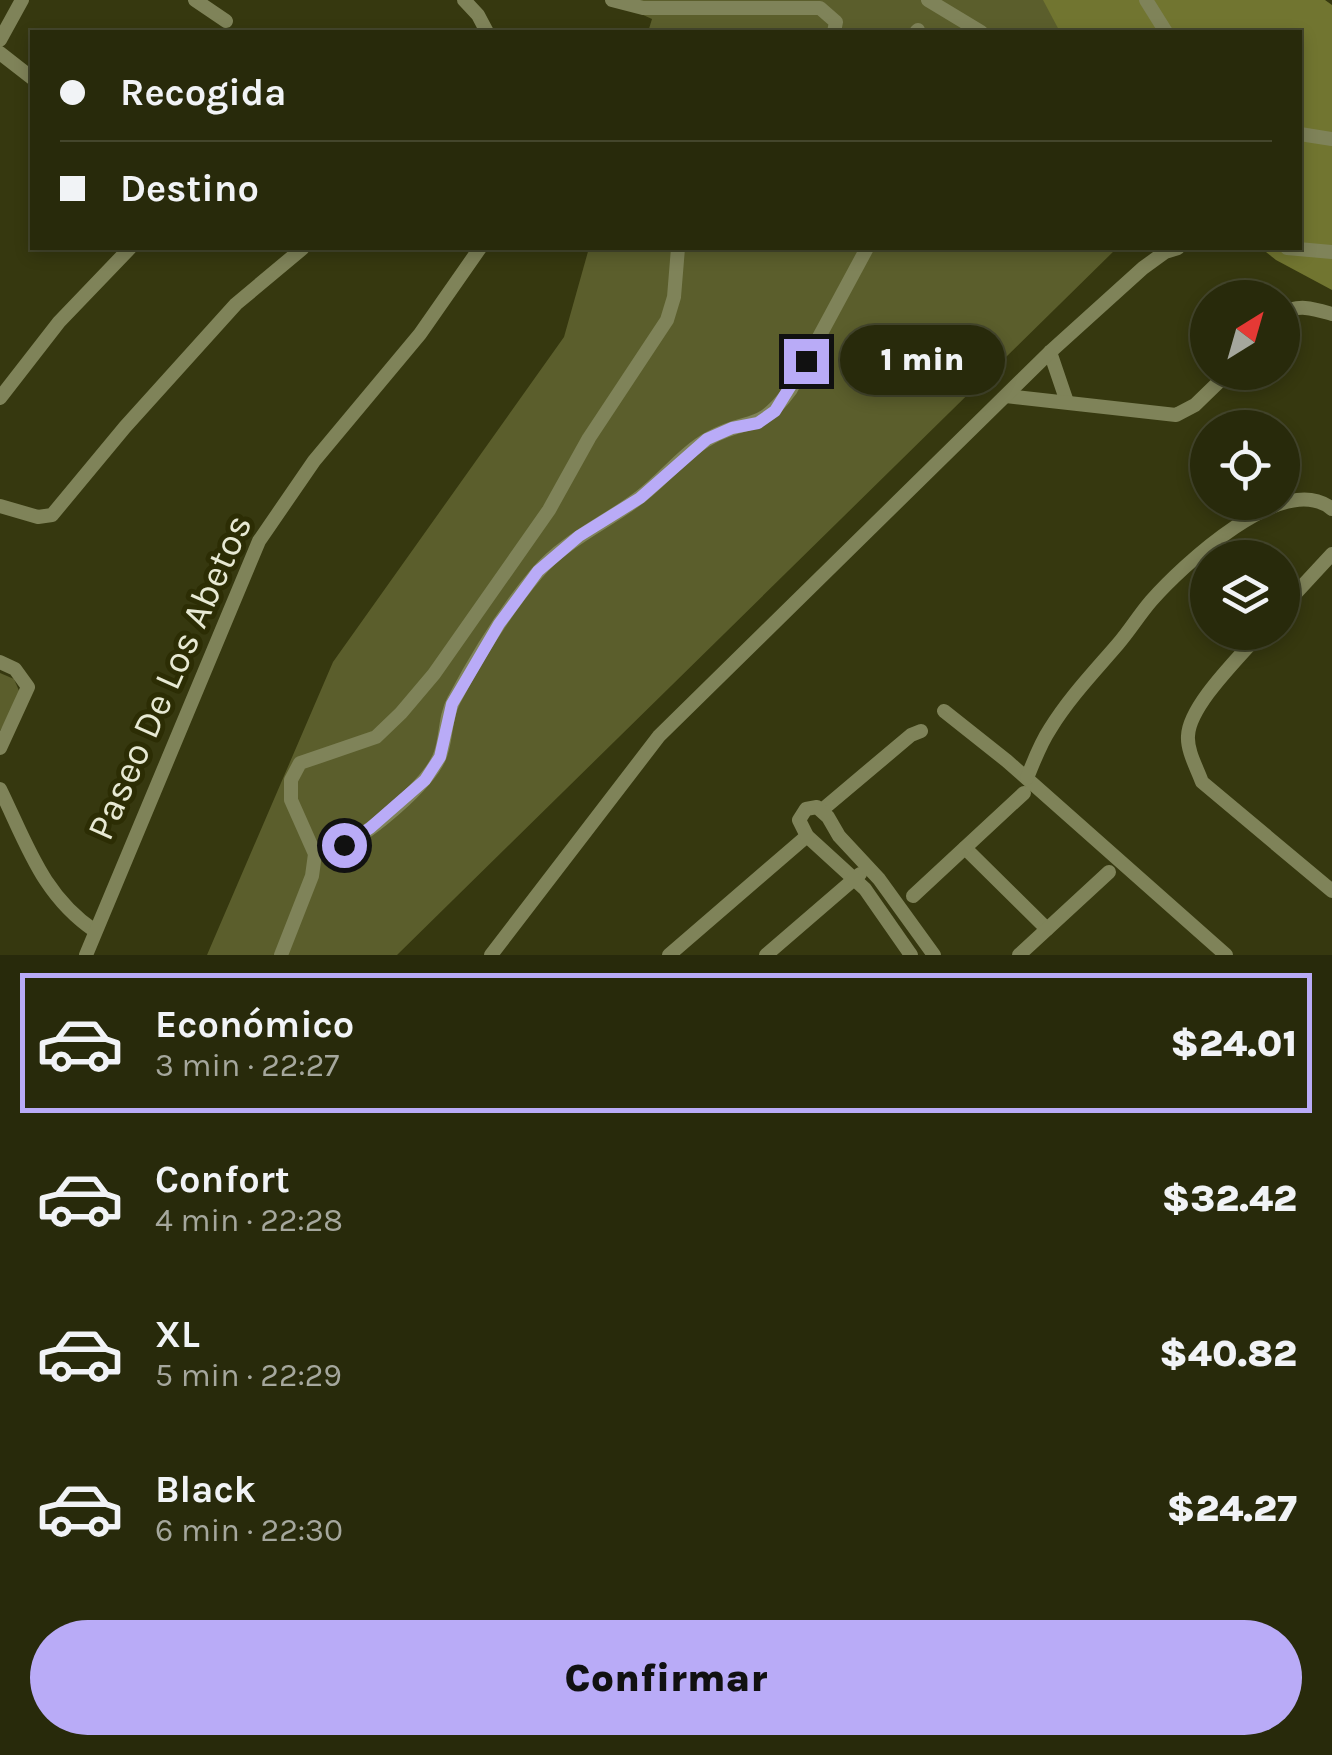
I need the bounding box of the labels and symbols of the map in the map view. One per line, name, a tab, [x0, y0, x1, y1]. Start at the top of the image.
north arrow	[1190, 280, 1300, 390]
callout: 1 min	[841, 326, 1006, 396]
route end	[784, 339, 829, 384]
street label: Paseo De Los Abetos	[77, 508, 261, 847]
route start	[322, 823, 367, 868]

